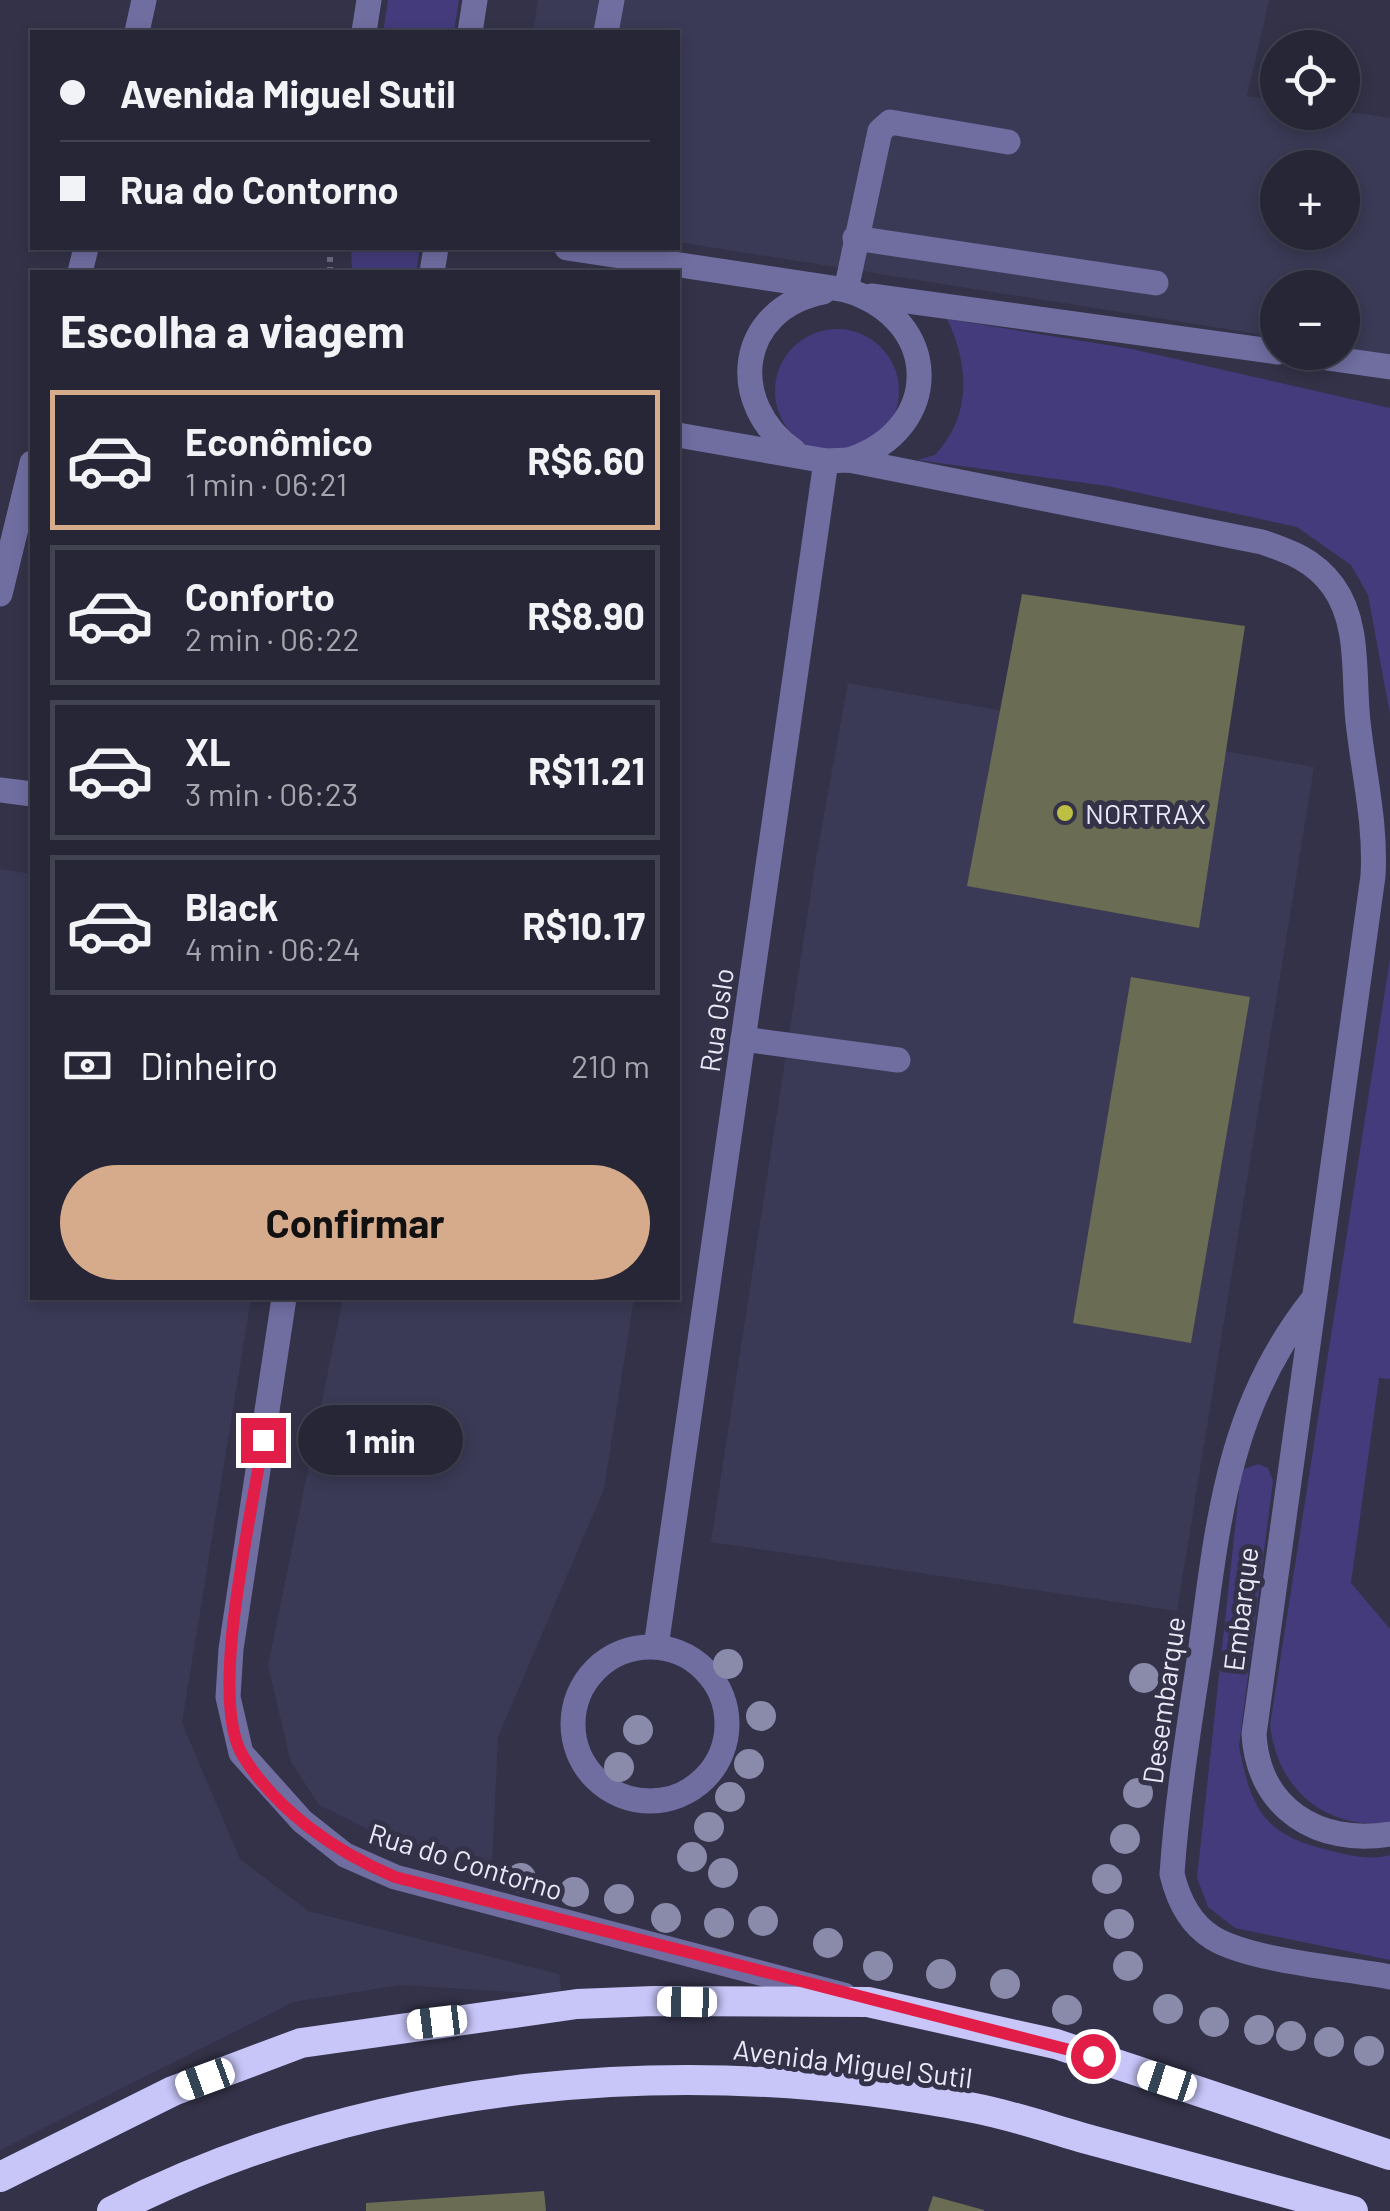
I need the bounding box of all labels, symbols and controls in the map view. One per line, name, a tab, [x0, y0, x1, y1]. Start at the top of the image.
map controls	[1260, 30, 1360, 370]
button: locate	[1260, 30, 1360, 130]
text: Avenida Miguel Sutil	[120, 70, 455, 116]
button: +	[1260, 150, 1360, 250]
text: Rua do Contorno	[120, 166, 399, 212]
button: −	[1260, 270, 1360, 370]
text: Escolha a viagem	[60, 303, 405, 357]
icon: car	[65, 415, 155, 505]
text: Econômico	[185, 418, 373, 464]
text: R$6.60	[527, 437, 645, 483]
text: 1 min · 06:21	[185, 464, 347, 502]
icon: car	[65, 570, 155, 660]
text: Conforto	[185, 573, 335, 619]
text: R$8.90	[527, 592, 645, 638]
text: 2 min · 06:22	[185, 619, 360, 657]
icon: car	[65, 725, 155, 815]
text: XL	[185, 728, 231, 774]
text: R$11.21	[528, 747, 645, 793]
text: 3 min · 06:23	[185, 774, 358, 812]
place label: NORTRAX	[1085, 796, 1206, 830]
marker: NORTRAX	[1054, 802, 1076, 824]
icon: car	[65, 880, 155, 970]
text: Black	[185, 883, 279, 929]
text: R$10.17	[522, 902, 645, 948]
text: 4 min · 06:24	[185, 929, 361, 967]
street label: Rua Oslo	[692, 966, 740, 1074]
icon: cash	[60, 1038, 115, 1093]
text: Dinheiro	[140, 1042, 278, 1088]
text: 210 m	[571, 1046, 650, 1084]
button: Confirmar	[60, 1165, 650, 1280]
callout: 1 min	[298, 1405, 463, 1475]
route end	[241, 1418, 286, 1463]
text: 1 min	[345, 1421, 416, 1459]
street label: Embarque	[1216, 1545, 1264, 1673]
street label: Desembarque	[1134, 1614, 1192, 1786]
street label: Rua do Contorno	[365, 1815, 567, 1907]
car	[657, 1986, 717, 2018]
car	[405, 2003, 469, 2041]
street label: Avenida Miguel Sutil	[732, 2031, 974, 2095]
route start	[1071, 2034, 1116, 2079]
car	[172, 2055, 238, 2103]
car	[1134, 2057, 1200, 2105]

